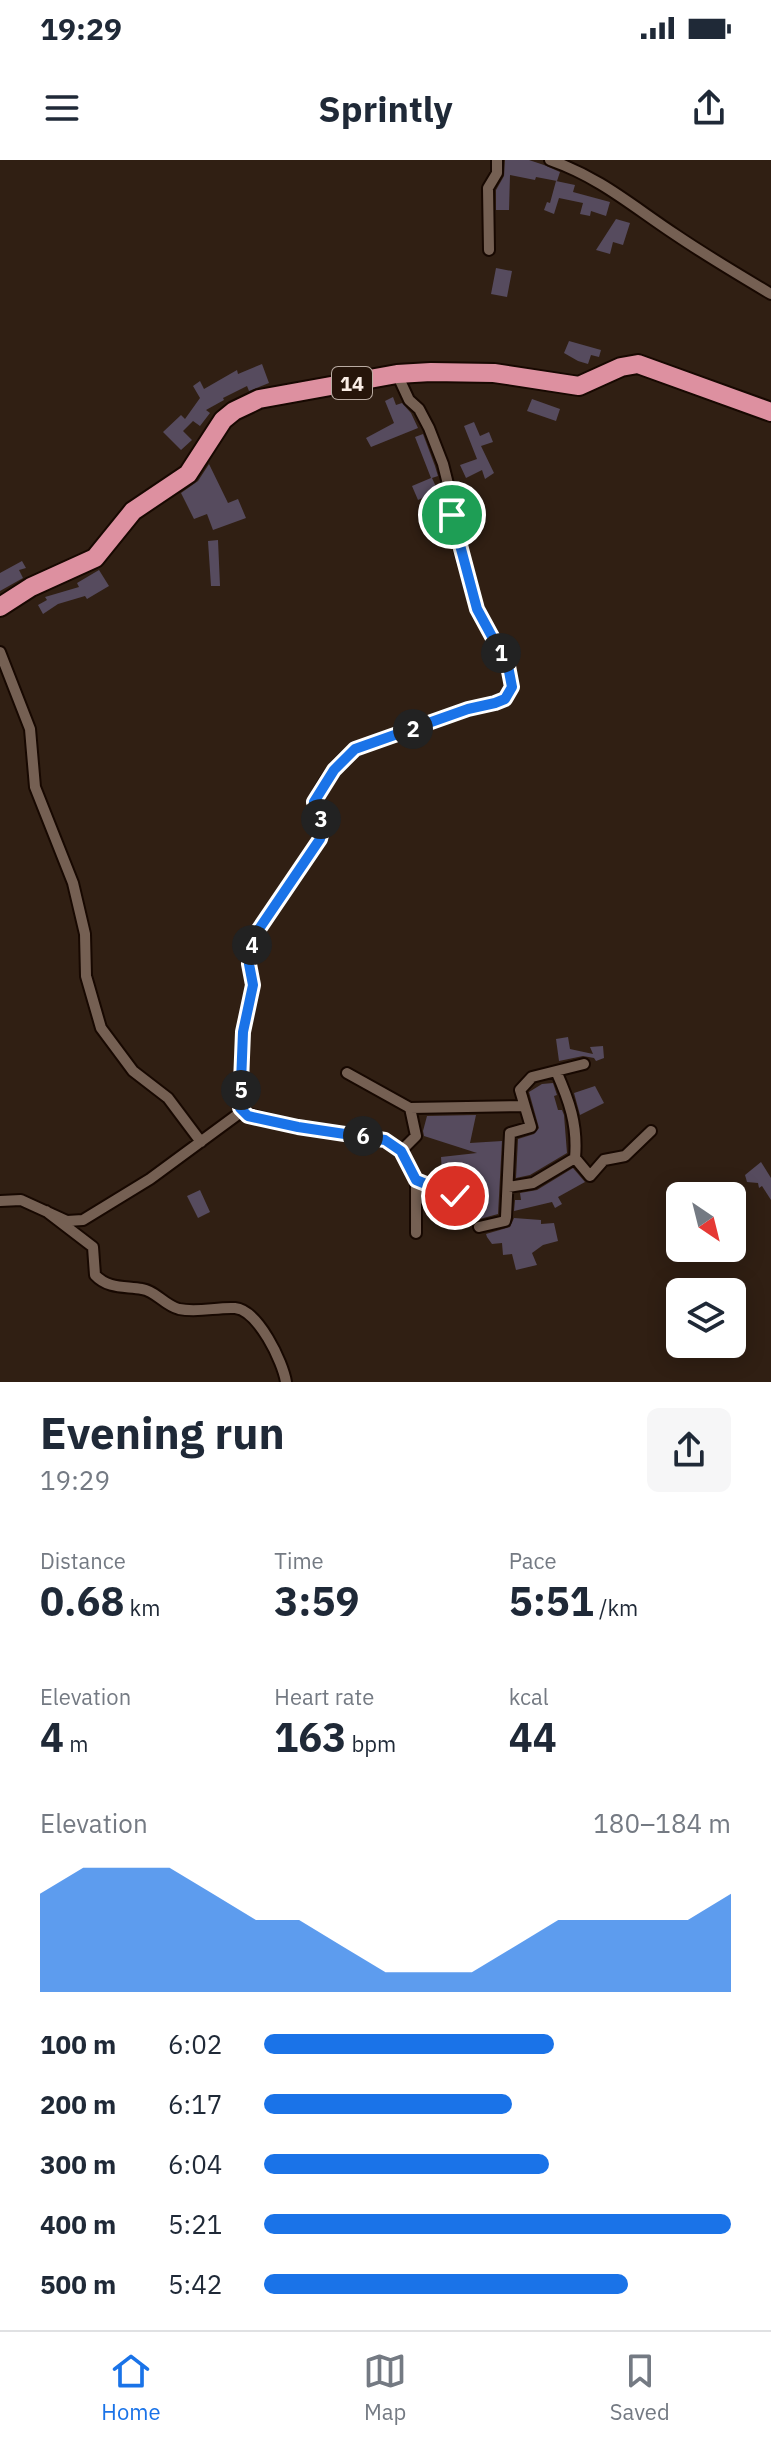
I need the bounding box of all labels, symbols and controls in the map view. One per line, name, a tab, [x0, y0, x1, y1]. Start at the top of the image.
text: 19:29	[40, 9, 122, 48]
text: Sprintly	[318, 85, 453, 132]
icon: menu	[40, 86, 84, 130]
icon: share	[687, 86, 731, 130]
road number: 14	[332, 367, 372, 399]
pin	[418, 481, 486, 549]
icon: arrive	[430, 493, 474, 537]
pin: 1	[481, 633, 521, 673]
text: 1	[494, 638, 508, 667]
pin: 2	[393, 709, 433, 749]
text: 2	[406, 714, 420, 743]
pin: 3	[301, 799, 341, 839]
text: 3	[314, 804, 328, 833]
pin: 4	[232, 925, 272, 965]
text: 4	[245, 930, 259, 959]
pin: 5	[221, 1070, 261, 1110]
text: 5	[234, 1075, 248, 1104]
pin: 6	[343, 1116, 383, 1156]
text: 6	[356, 1121, 370, 1150]
pin	[421, 1162, 489, 1230]
icon: check	[433, 1174, 477, 1218]
north arrow	[666, 1182, 746, 1262]
map controls	[666, 1182, 746, 1358]
button: layers	[666, 1278, 746, 1358]
text: Evening run	[40, 1404, 285, 1461]
button: share	[647, 1408, 731, 1492]
text: 19:29	[40, 1463, 110, 1497]
text: Distance	[40, 1546, 126, 1575]
text: Time	[274, 1546, 324, 1575]
text: Pace	[509, 1546, 557, 1575]
text: 0.68	[40, 1575, 124, 1627]
text: 3:59	[274, 1575, 360, 1627]
text: 5:51	[509, 1575, 594, 1627]
text: km	[124, 1593, 160, 1622]
text: /km	[594, 1593, 638, 1622]
text: Elevation	[40, 1682, 131, 1711]
text: Heart rate	[274, 1682, 374, 1711]
text: kcal	[509, 1682, 549, 1711]
text: 4	[40, 1711, 64, 1763]
text: 163	[274, 1711, 346, 1763]
text: 44	[509, 1711, 557, 1763]
text: m	[64, 1729, 88, 1758]
text: bpm	[346, 1729, 396, 1758]
text: Elevation	[40, 1806, 148, 1840]
text: 180–184 m	[593, 1806, 731, 1840]
text: 100 m	[40, 2027, 116, 2061]
text: 6:02	[168, 2027, 222, 2061]
text: 200 m	[40, 2087, 116, 2121]
text: 6:17	[168, 2087, 222, 2121]
text: 300 m	[40, 2147, 116, 2181]
text: 6:04	[168, 2147, 222, 2181]
text: 400 m	[40, 2207, 116, 2241]
text: 5:21	[168, 2207, 222, 2241]
text: 500 m	[40, 2267, 116, 2301]
text: 5:42	[168, 2267, 222, 2301]
tab: Home	[101, 2349, 161, 2426]
tab: Map	[363, 2349, 407, 2426]
tab: Saved	[610, 2349, 670, 2426]

